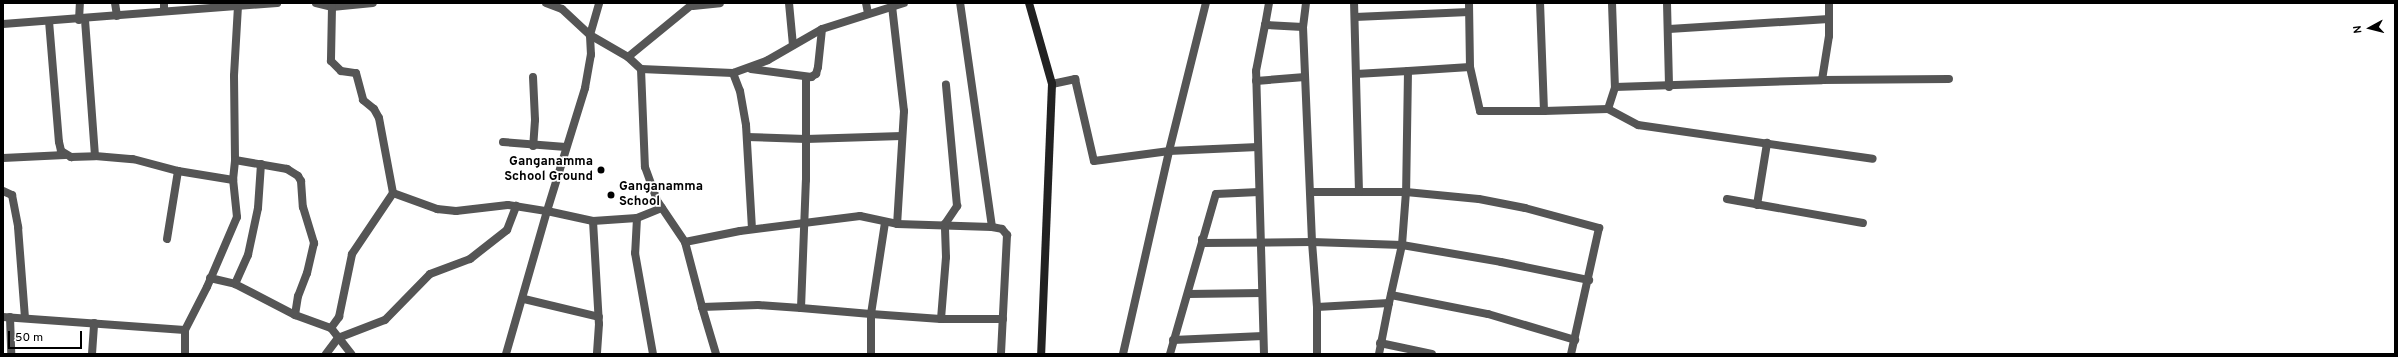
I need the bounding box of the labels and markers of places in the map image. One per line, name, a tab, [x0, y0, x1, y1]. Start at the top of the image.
place label: Ganganamma School Ground	[504, 155, 593, 186]
marker: Ganganamma School Ground	[596, 165, 606, 175]
place label: Ganganamma School	[619, 180, 703, 211]
marker: Ganganamma School	[606, 190, 616, 200]

